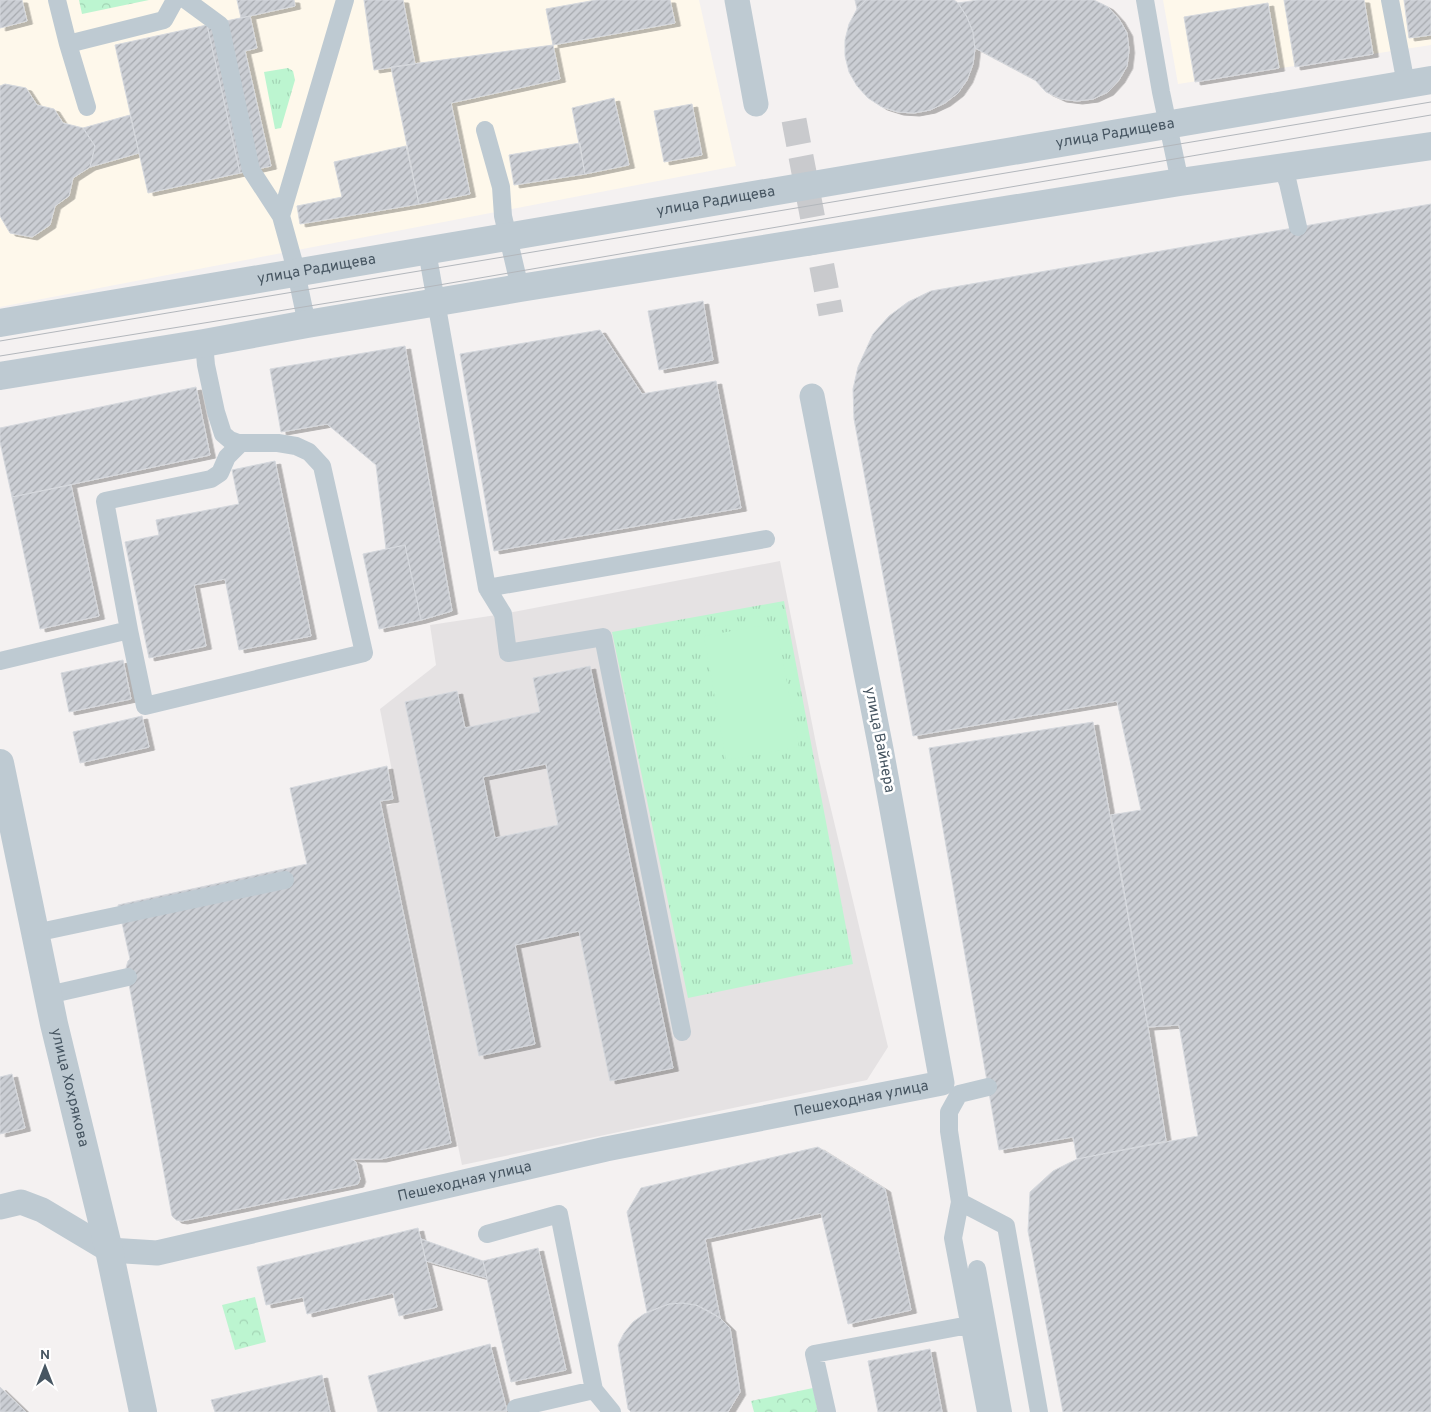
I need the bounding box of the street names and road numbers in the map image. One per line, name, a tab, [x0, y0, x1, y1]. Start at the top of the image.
street label: улица Радищева	[1054, 114, 1176, 153]
street label: улица Радищева	[655, 182, 777, 221]
street label: улица Радищева	[256, 250, 377, 289]
street label: улица Вайнера	[859, 686, 899, 794]
street label: улица Хохрякова	[46, 1026, 93, 1149]
street label: Пешеходная улица	[792, 1076, 930, 1121]
street label: Пешеходная улица	[396, 1157, 534, 1206]

